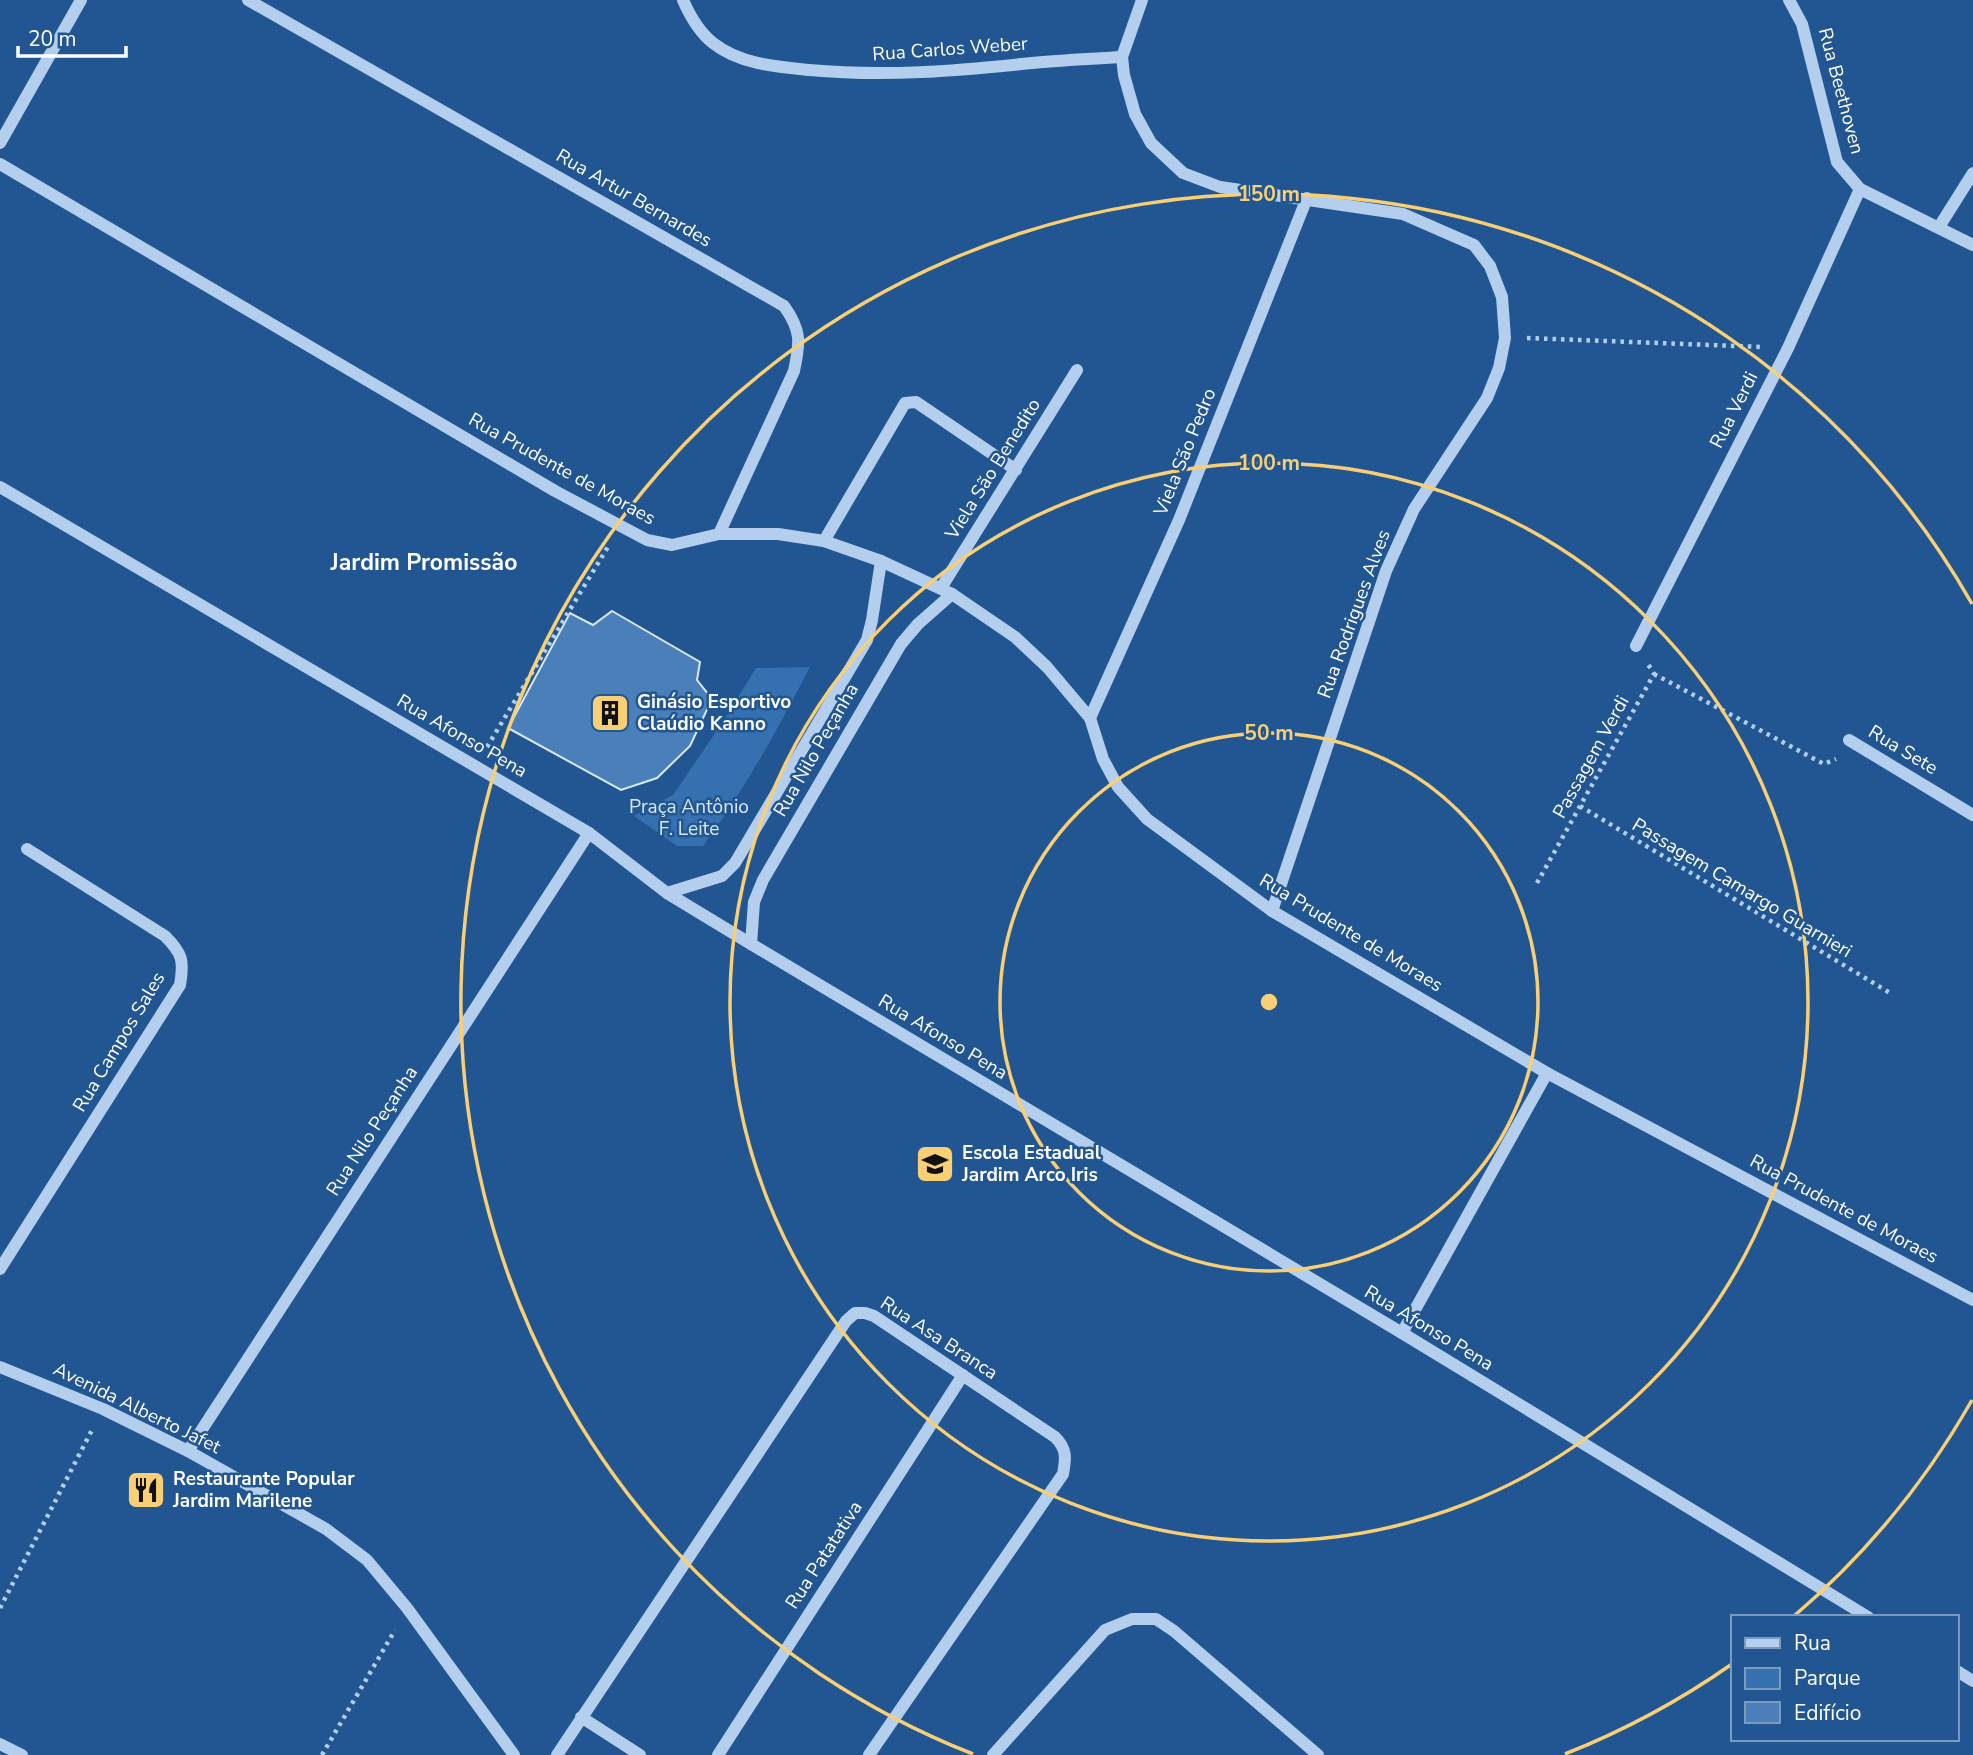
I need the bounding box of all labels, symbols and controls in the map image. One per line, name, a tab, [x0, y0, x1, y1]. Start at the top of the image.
scale bar	[18, 14, 126, 58]
text: 20 m	[28, 25, 77, 53]
street label: Rua Beethoven	[1812, 25, 1870, 157]
street label: Rua Carlos Weber	[871, 31, 1029, 67]
street label: Rua Artur Bernardes	[551, 143, 717, 253]
text: 150 m	[1238, 180, 1300, 208]
street label: Rua Verdi	[1704, 367, 1764, 453]
street label: Viela São Pedro	[1147, 384, 1222, 521]
street label: Viela São Benedito	[939, 393, 1047, 545]
street label: Rua Prudente de Moraes	[464, 407, 660, 531]
text: 100 m	[1238, 449, 1300, 477]
street label: Rua Rodrigues Alves	[1311, 526, 1397, 702]
district label: Jardim Promissão	[330, 547, 517, 578]
street label: Rua Nilo Peçanha	[767, 679, 865, 821]
street label: Rua Afonso Pena	[392, 688, 532, 784]
place label: Ginásio Esportivo Claúdio Kanno	[637, 689, 791, 737]
street label: Passagem Verdi	[1547, 691, 1635, 823]
building icon: Ginásio Esportivo Claúdio Kanno	[589, 692, 631, 734]
text: 50 m	[1244, 719, 1294, 747]
street label: Rua Sete	[1863, 719, 1943, 781]
park label: Praça Antônio F. Leite	[629, 794, 749, 842]
street label: Passagem Camargo Guarnieri	[1627, 812, 1857, 964]
street label: Rua Prudente de Moraes	[1254, 868, 1448, 998]
street label: Rua Campos Sales	[67, 967, 171, 1117]
street label: Rua Afonso Pena	[873, 988, 1013, 1086]
centre of rings	[1257, 990, 1281, 1014]
street label: Rua Nilo Peçanha	[320, 1061, 424, 1201]
place label: Escola Estadual Jardim Arco Iris	[961, 1140, 1101, 1188]
school or university icon: Escola Estadual Jardim Arco Iris	[914, 1143, 956, 1185]
street label: Rua Prudente de Moraes	[1745, 1148, 1943, 1270]
street label: Rua Afonso Pena	[1359, 1279, 1499, 1377]
street label: Rua Asa Branca	[875, 1290, 1003, 1386]
street label: Avenida Alberto Jafet	[49, 1356, 225, 1460]
place label: Restaurante Popular Jardim Marilene	[172, 1466, 355, 1514]
restaurant icon: Restaurante Popular Jardim Marilene	[125, 1469, 167, 1511]
street label: Rua Patatativa	[779, 1496, 869, 1614]
legend	[1731, 1615, 1959, 1741]
text: Rua	[1794, 1629, 1831, 1657]
text: Parque	[1794, 1664, 1861, 1692]
text: Edifício	[1794, 1699, 1861, 1727]

